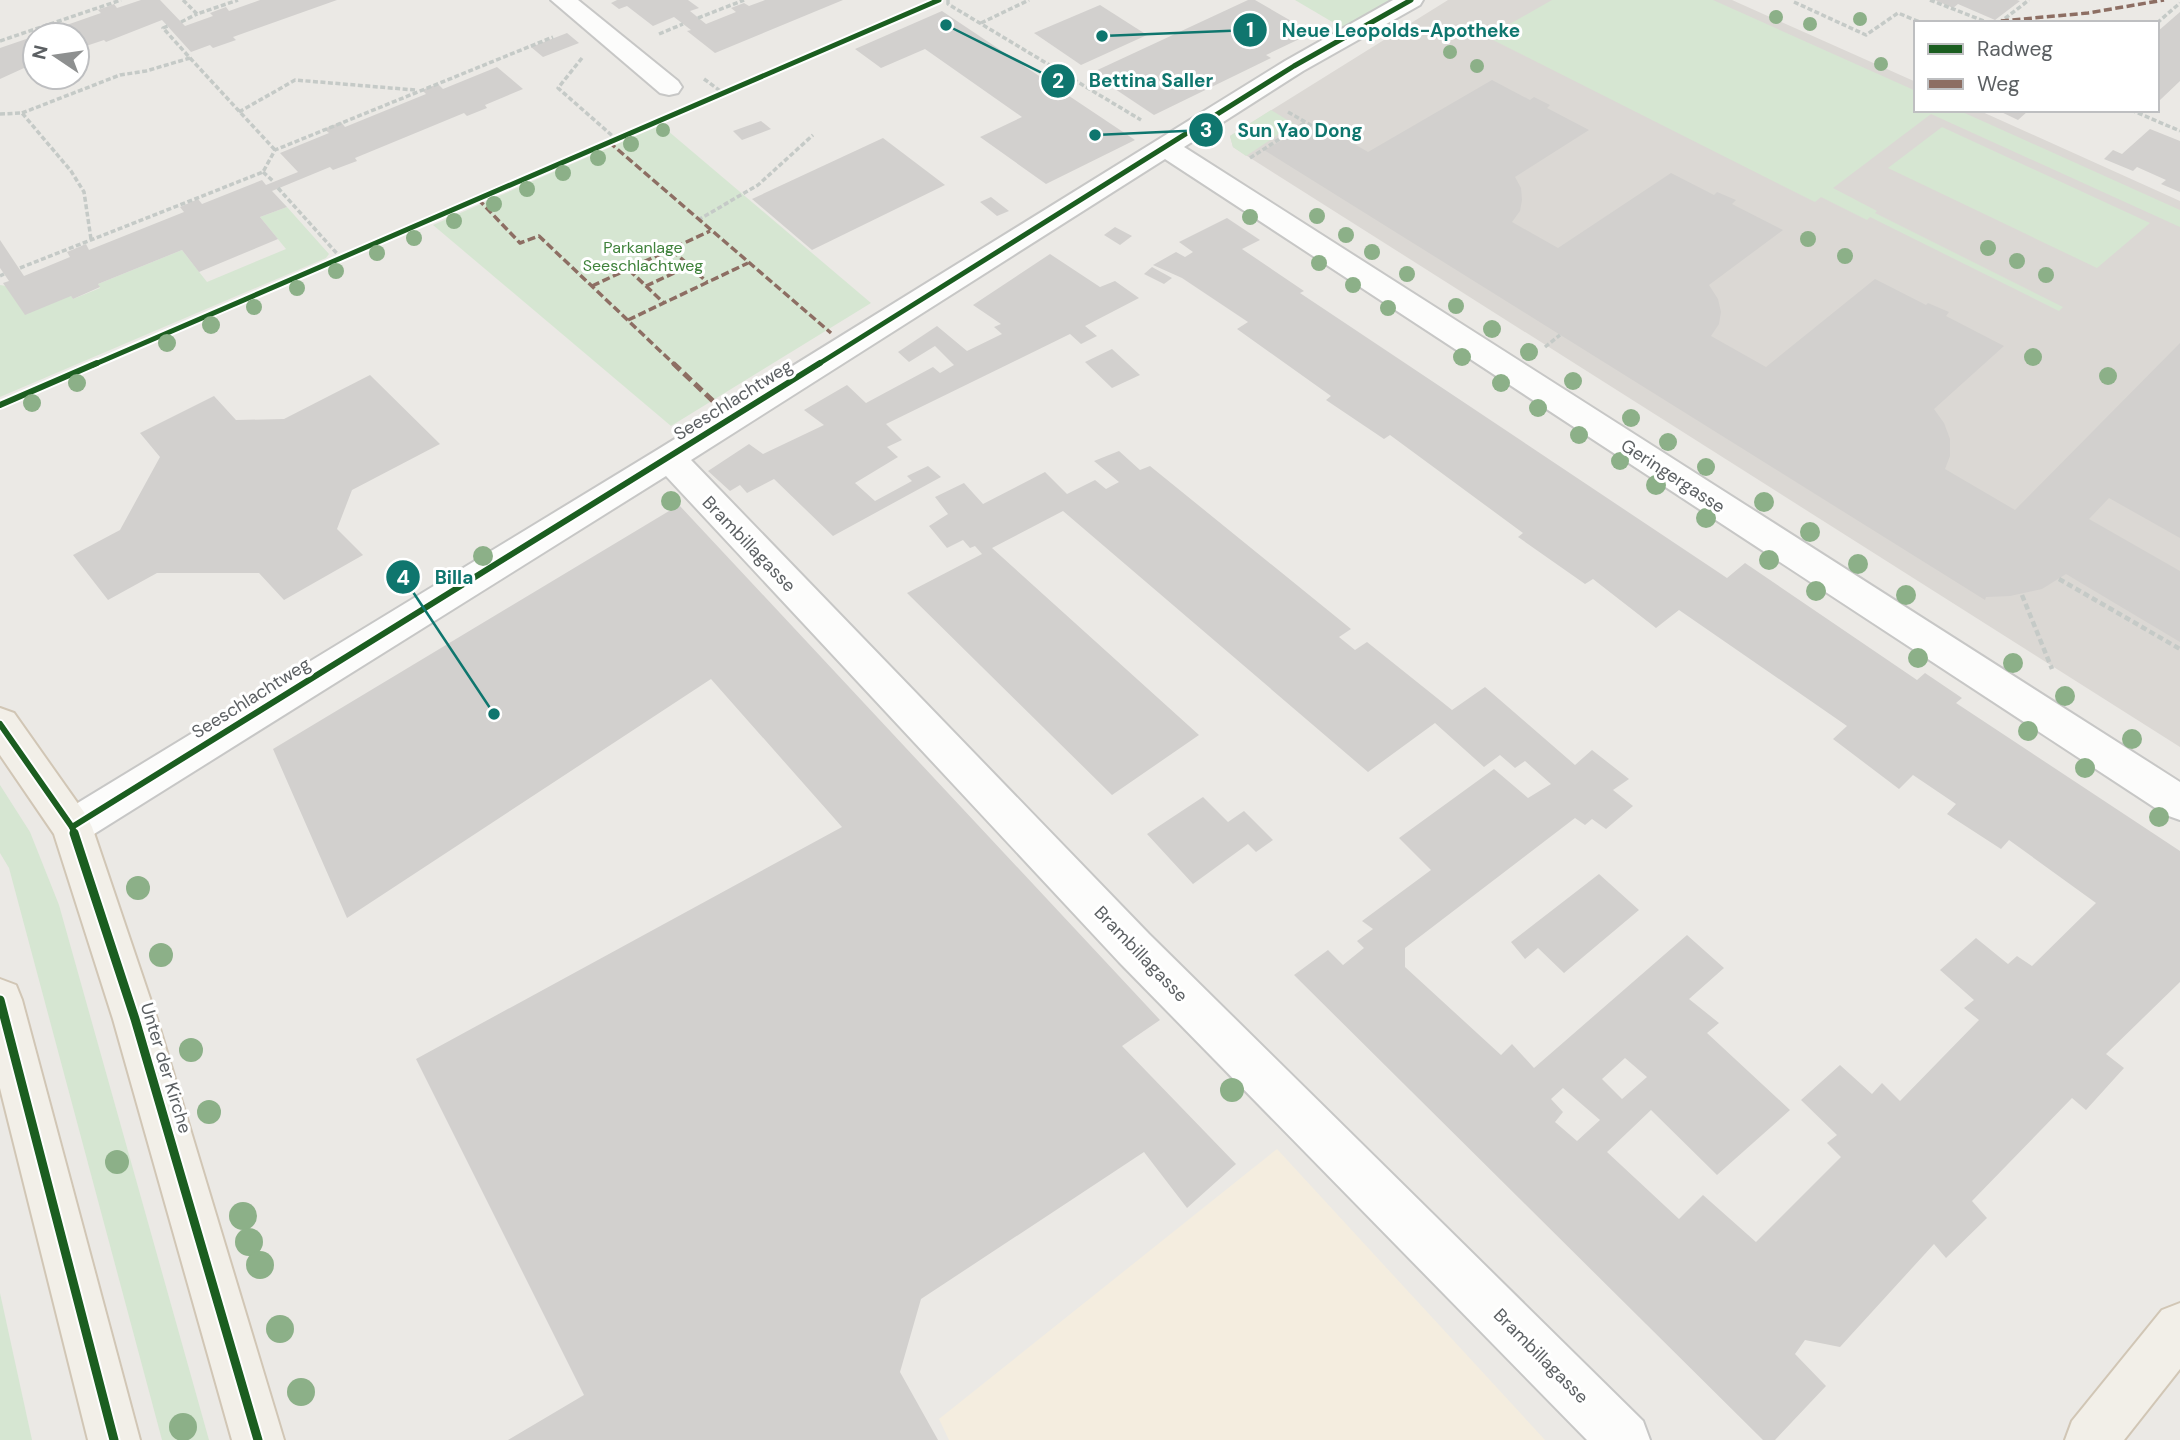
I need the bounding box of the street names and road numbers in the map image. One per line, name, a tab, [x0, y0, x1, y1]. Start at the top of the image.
street label: Seeschlachtweg	[669, 354, 797, 446]
street label: Geringergasse	[1616, 433, 1730, 519]
street label: Brambillagasse	[697, 491, 801, 597]
street label: Seeschlachtweg	[187, 652, 315, 744]
street label: Brambillagasse	[1089, 901, 1193, 1007]
street label: Unter der Kirche	[135, 1000, 197, 1136]
street label: Brambillagasse	[1488, 1303, 1594, 1409]

